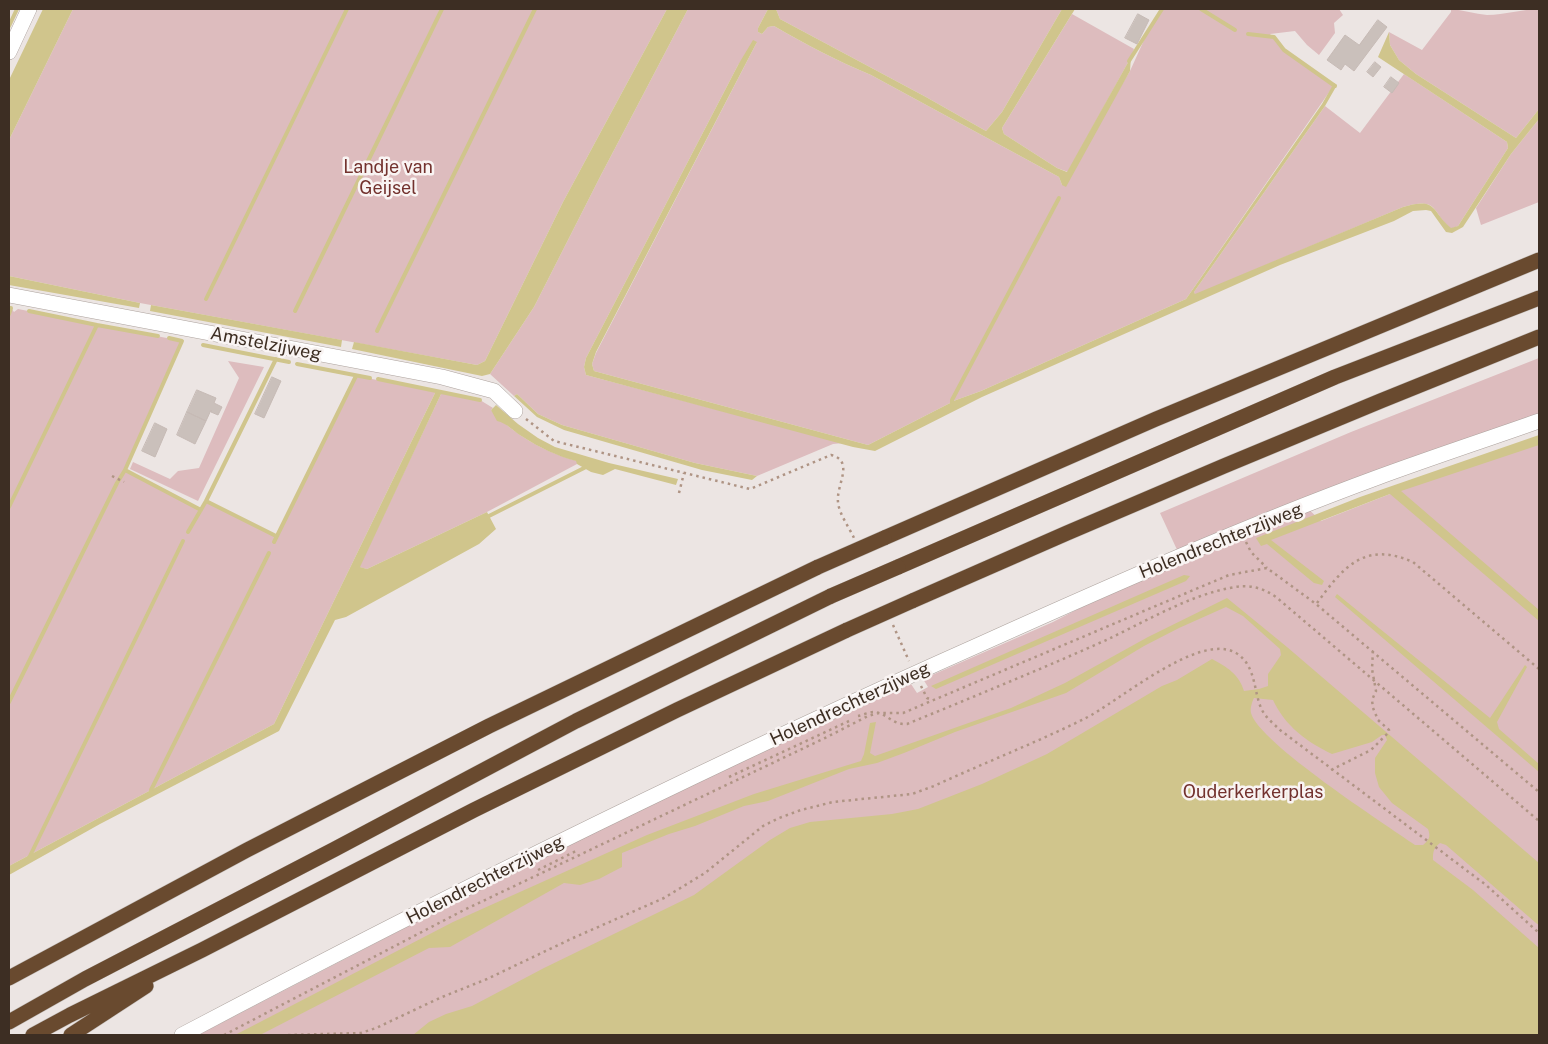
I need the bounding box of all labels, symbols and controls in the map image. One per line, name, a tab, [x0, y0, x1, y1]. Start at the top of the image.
park label: Landje van Geijsel	[343, 156, 433, 198]
street label: Amstelzijweg	[209, 323, 323, 365]
street label: Holendrechterzijweg	[1136, 498, 1306, 584]
street label: Holendrechterzijweg	[767, 657, 933, 751]
park label: Ouderkerkerplas	[1183, 781, 1323, 803]
street label: Holendrechterzijweg	[403, 831, 567, 929]

